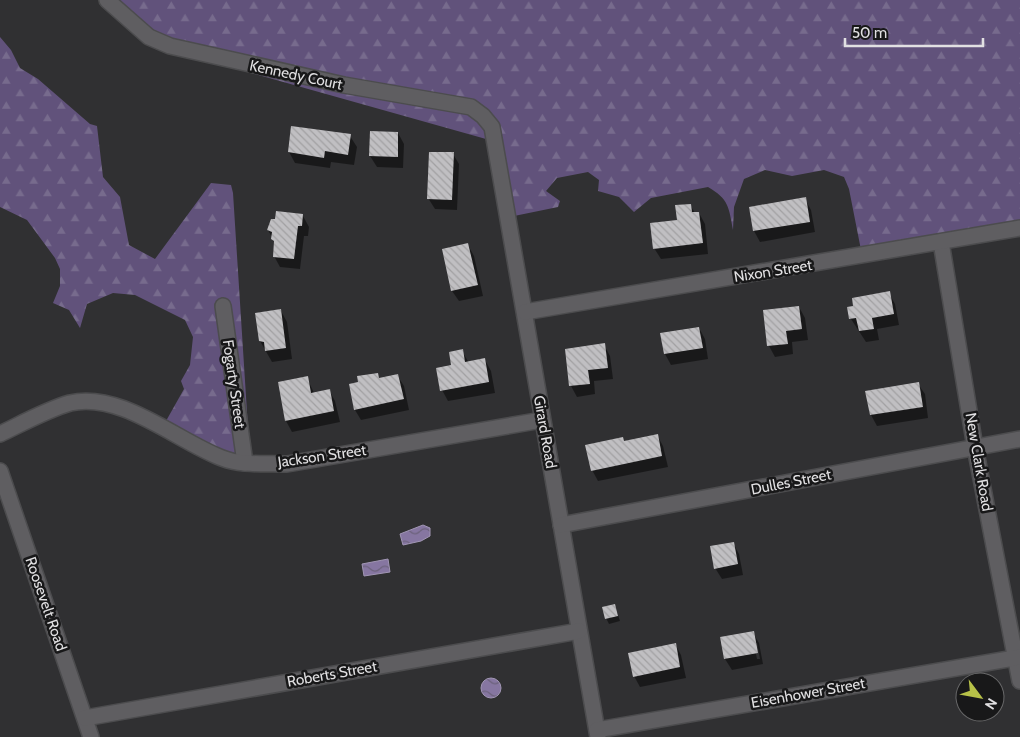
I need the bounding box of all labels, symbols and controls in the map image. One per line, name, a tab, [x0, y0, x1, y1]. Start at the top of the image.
scale bar	[845, 15, 982, 47]
text: 50 m	[852, 24, 887, 42]
street label: Kennedy Court	[248, 56, 344, 94]
street label: Nixon Street	[733, 256, 813, 286]
street label: Fogarty Street	[219, 338, 249, 430]
street label: Girard Road	[530, 394, 560, 470]
street label: New Clark Road	[961, 411, 997, 513]
street label: Jackson Street	[276, 441, 367, 471]
street label: Dulles Street	[749, 465, 833, 499]
street label: Roosevelt Road	[21, 555, 71, 653]
street label: Roberts Street	[286, 657, 378, 691]
north arrow	[955, 672, 1005, 722]
street label: Eisenhower Street	[750, 674, 866, 712]
text: N	[981, 695, 1001, 713]

